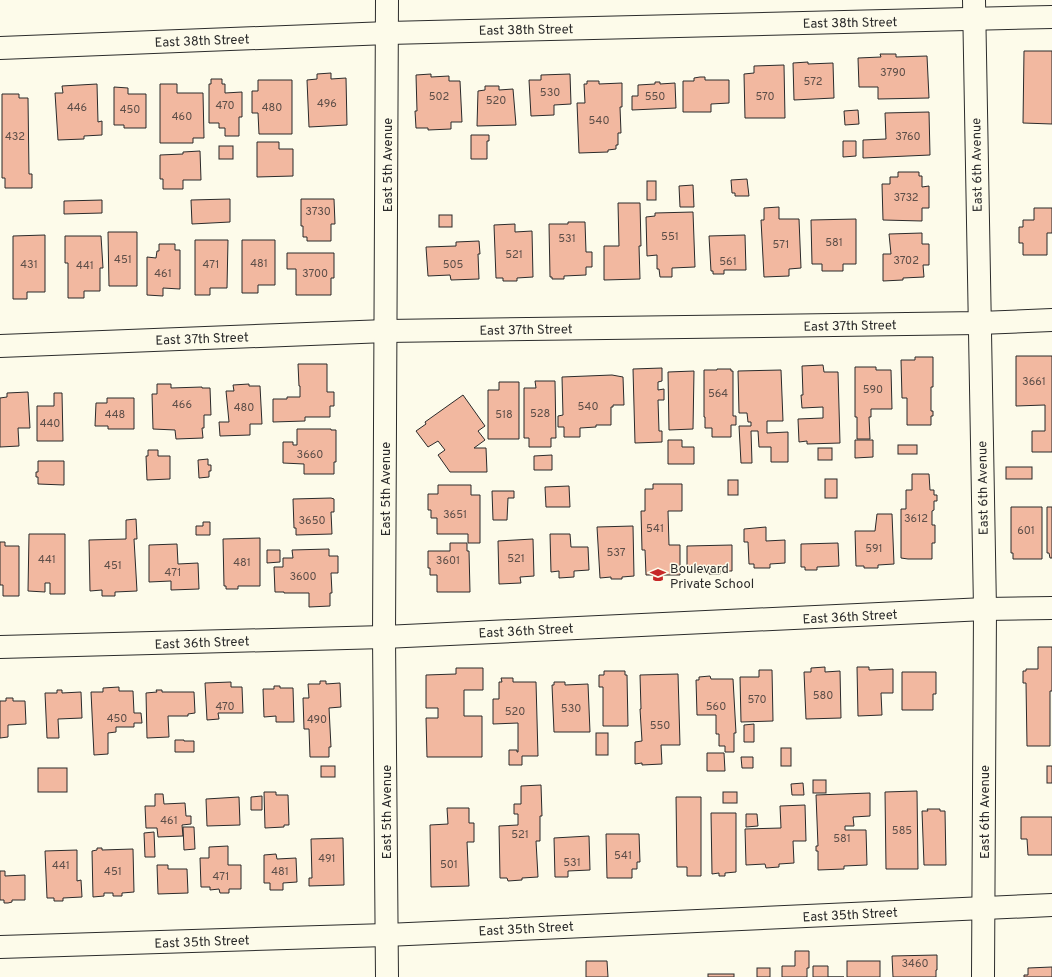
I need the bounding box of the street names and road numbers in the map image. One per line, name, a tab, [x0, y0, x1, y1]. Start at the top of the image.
street label: East 38th Street	[802, 15, 898, 33]
street label: East 38th Street	[478, 22, 574, 40]
street label: East 38th Street	[154, 32, 250, 52]
street label: East 5th Avenue	[381, 118, 397, 212]
street label: East 6th Avenue	[969, 118, 987, 212]
street label: East 37th Street	[803, 318, 897, 336]
street label: East 37th Street	[479, 322, 573, 340]
street label: East 37th Street	[155, 330, 249, 350]
street label: East 6th Avenue	[975, 441, 993, 535]
street label: East 5th Avenue	[379, 442, 395, 536]
street label: East 36th Street	[802, 608, 898, 628]
street label: East 36th Street	[478, 622, 574, 642]
street label: East 36th Street	[154, 634, 250, 654]
street label: East 5th Avenue	[380, 765, 396, 859]
street label: East 6th Avenue	[978, 765, 994, 859]
street label: East 35th Street	[802, 906, 898, 926]
street label: East 35th Street	[478, 920, 574, 940]
street label: East 35th Street	[154, 933, 250, 953]

